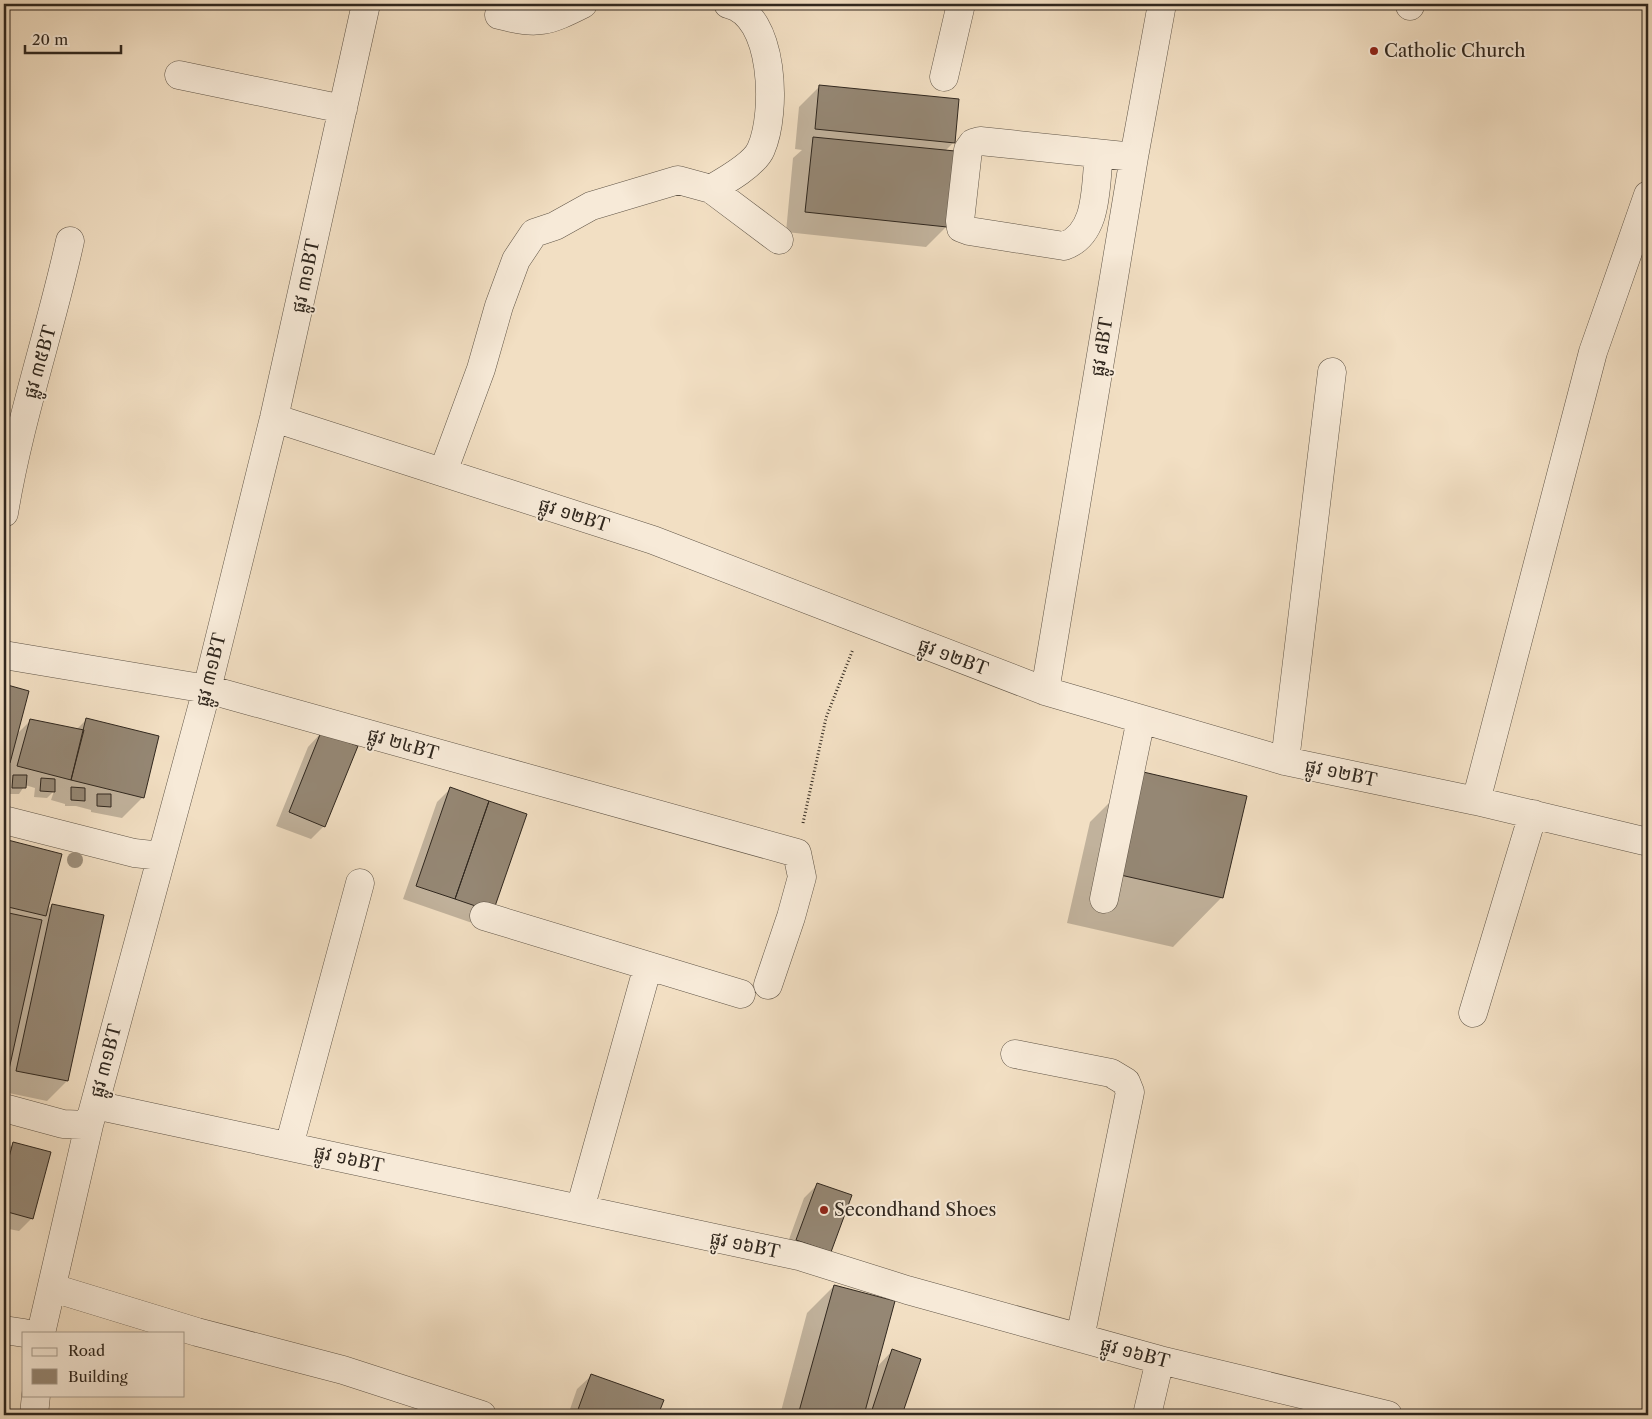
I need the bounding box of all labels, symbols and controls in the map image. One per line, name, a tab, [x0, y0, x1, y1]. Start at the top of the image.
scale bar	[25, 22, 121, 54]
text: 20 m	[32, 30, 68, 49]
place label: Catholic Church	[1384, 40, 1525, 62]
marker: Catholic Church	[1368, 45, 1380, 57]
street label: ផ្លូវ ៣១BT	[287, 236, 330, 316]
street label: ផ្លូវ ៨BT	[1086, 315, 1123, 379]
street label: ផ្លូវ ៣៥BT	[19, 322, 66, 403]
street label: ផ្លូវ ១២BT	[534, 493, 613, 542]
street label: ផ្លូវ ៣១BT	[191, 630, 236, 710]
street label: ផ្លូវ ១២BT	[913, 634, 992, 686]
street label: ផ្លូវ ២៤BT	[363, 723, 442, 770]
street label: ផ្លូវ ១២BT	[1302, 755, 1380, 797]
street label: ផ្លូវ ៣១BT	[86, 1021, 132, 1101]
street label: ផ្លូវ ១៦BT	[311, 1141, 387, 1182]
place label: Secondhand Shoes	[834, 1199, 996, 1221]
marker: Secondhand Shoes	[818, 1204, 830, 1216]
street label: ផ្លូវ ១៦BT	[707, 1227, 783, 1268]
legend	[22, 1332, 185, 1396]
street label: ផ្លូវ ១៦BT	[1096, 1333, 1173, 1378]
text: Road	[68, 1341, 105, 1360]
text: Building	[68, 1367, 128, 1386]

